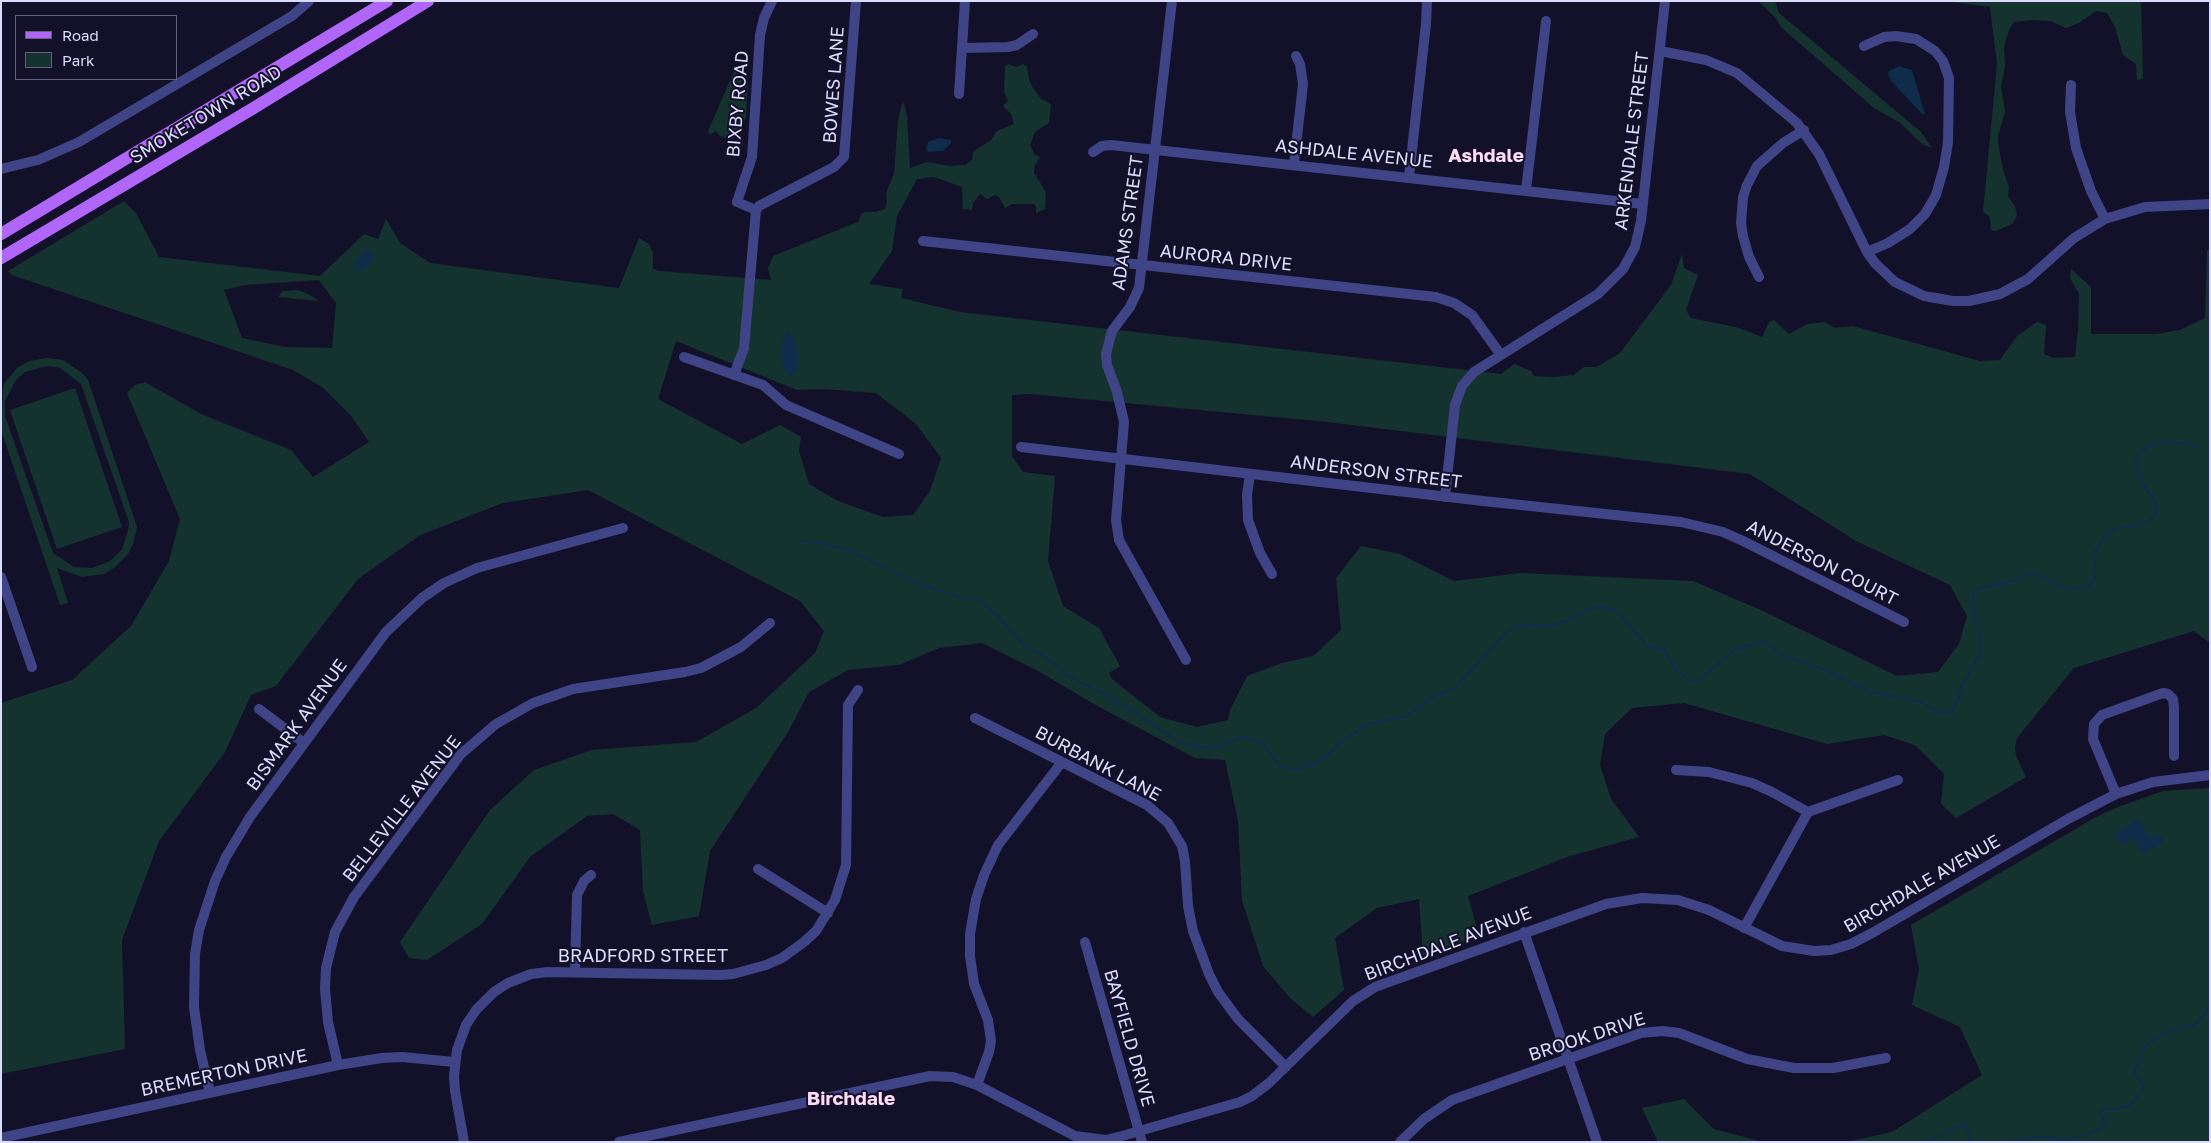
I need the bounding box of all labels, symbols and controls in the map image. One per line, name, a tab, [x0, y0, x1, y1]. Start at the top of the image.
legend	[15, 15, 178, 80]
text: Road	[62, 26, 99, 44]
street label: BOWES LANE	[819, 26, 849, 144]
street label: BIXBY ROAD	[723, 50, 753, 158]
text: Park	[62, 51, 94, 69]
street label: ARKENDALE STREET	[1610, 51, 1654, 231]
street label: SMOKETOWN ROAD	[126, 61, 286, 169]
street label: ASHDALE AVENUE	[1274, 135, 1434, 173]
district label: Ashdale	[1448, 145, 1524, 167]
street label: ADAMS STREET	[1108, 154, 1148, 292]
street label: AURORA DRIVE	[1159, 240, 1293, 276]
street label: ANDERSON STREET	[1289, 451, 1463, 493]
street label: ANDERSON COURT	[1743, 516, 1901, 610]
street label: BISMARK AVENUE	[242, 655, 352, 795]
street label: BURBANK LANE	[1031, 722, 1165, 806]
street label: BELLEVILLE AVENUE	[338, 732, 466, 886]
street label: BIRCHDALE AVENUE	[1840, 830, 2004, 938]
street label: BIRCHDALE AVENUE	[1361, 902, 1535, 986]
street label: BRADFORD STREET	[558, 945, 728, 967]
street label: BAYFIELD DRIVE	[1099, 967, 1159, 1109]
street label: BROOK DRIVE	[1526, 1008, 1648, 1066]
street label: BREMERTON DRIVE	[139, 1045, 309, 1101]
district label: Birchdale	[807, 1088, 895, 1110]

